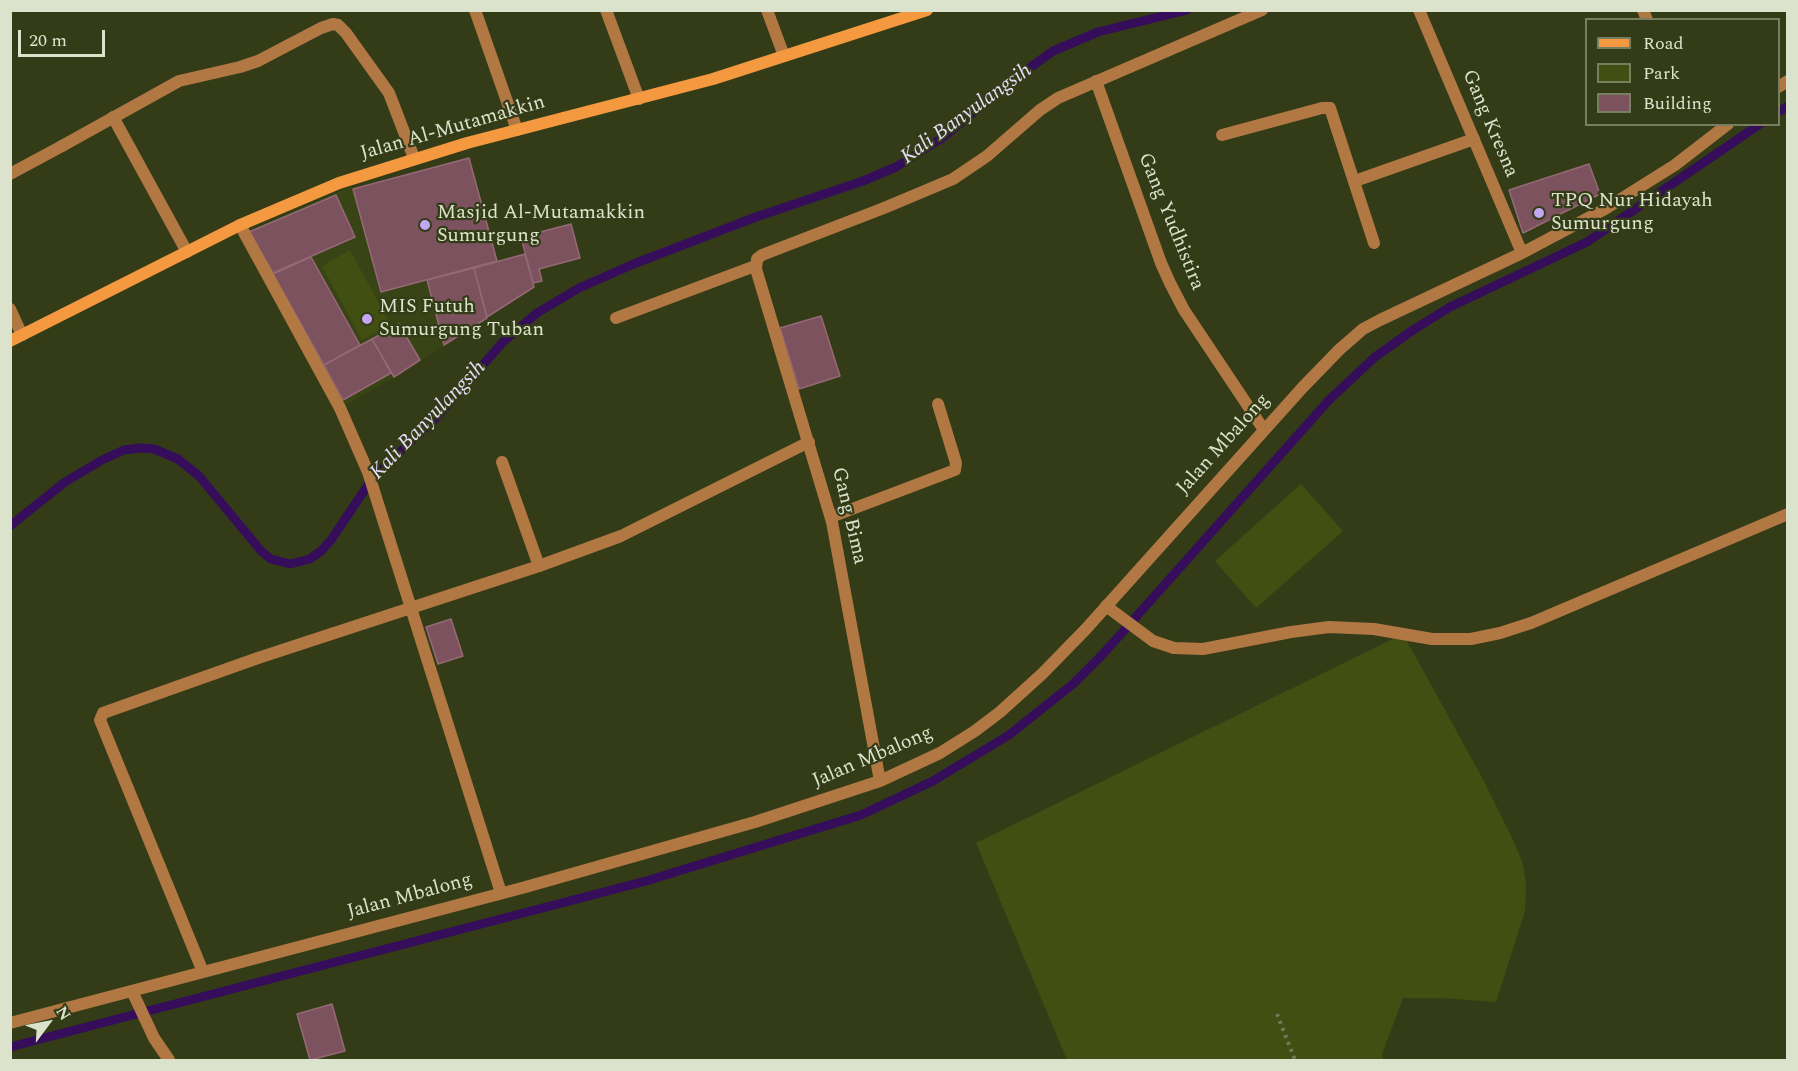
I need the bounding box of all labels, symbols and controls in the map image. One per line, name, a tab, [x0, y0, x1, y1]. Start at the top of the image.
scale bar	[21, 18, 108, 56]
legend	[1585, 18, 1780, 126]
text: 20 m	[29, 27, 67, 54]
text: Road	[1643, 30, 1684, 57]
water label: Kali Banyulangsih	[897, 59, 1037, 171]
text: Park	[1643, 60, 1680, 87]
street label: Gang Kresna	[1456, 67, 1522, 181]
text: Building	[1643, 90, 1712, 117]
street label: Jalan Al-Mutamakkin	[358, 91, 548, 167]
street label: Gang Yudhistira	[1132, 150, 1208, 294]
place label: TPQ Nur Hidayah Sumurgung	[1551, 190, 1713, 237]
place label: Masjid Al-Mutamakkin Sumurgung	[437, 202, 645, 249]
marker: TPQ Nur Hidayah Sumurgung	[1532, 206, 1546, 220]
marker: Masjid Al-Mutamakkin Sumurgung	[418, 218, 432, 232]
place label: MIS Futuh Sumurgung Tuban	[379, 296, 544, 343]
marker: MIS Futuh Sumurgung Tuban	[360, 312, 374, 326]
water label: Kali Banyulangsih	[366, 356, 492, 486]
street label: Jalan Mbalong	[1172, 389, 1276, 501]
street label: Gang Bima	[825, 465, 871, 567]
street label: Jalan Mbalong	[809, 722, 937, 794]
street label: Jalan Mbalong	[345, 869, 475, 925]
north arrow	[18, 993, 78, 1053]
text: N	[50, 1002, 77, 1025]

